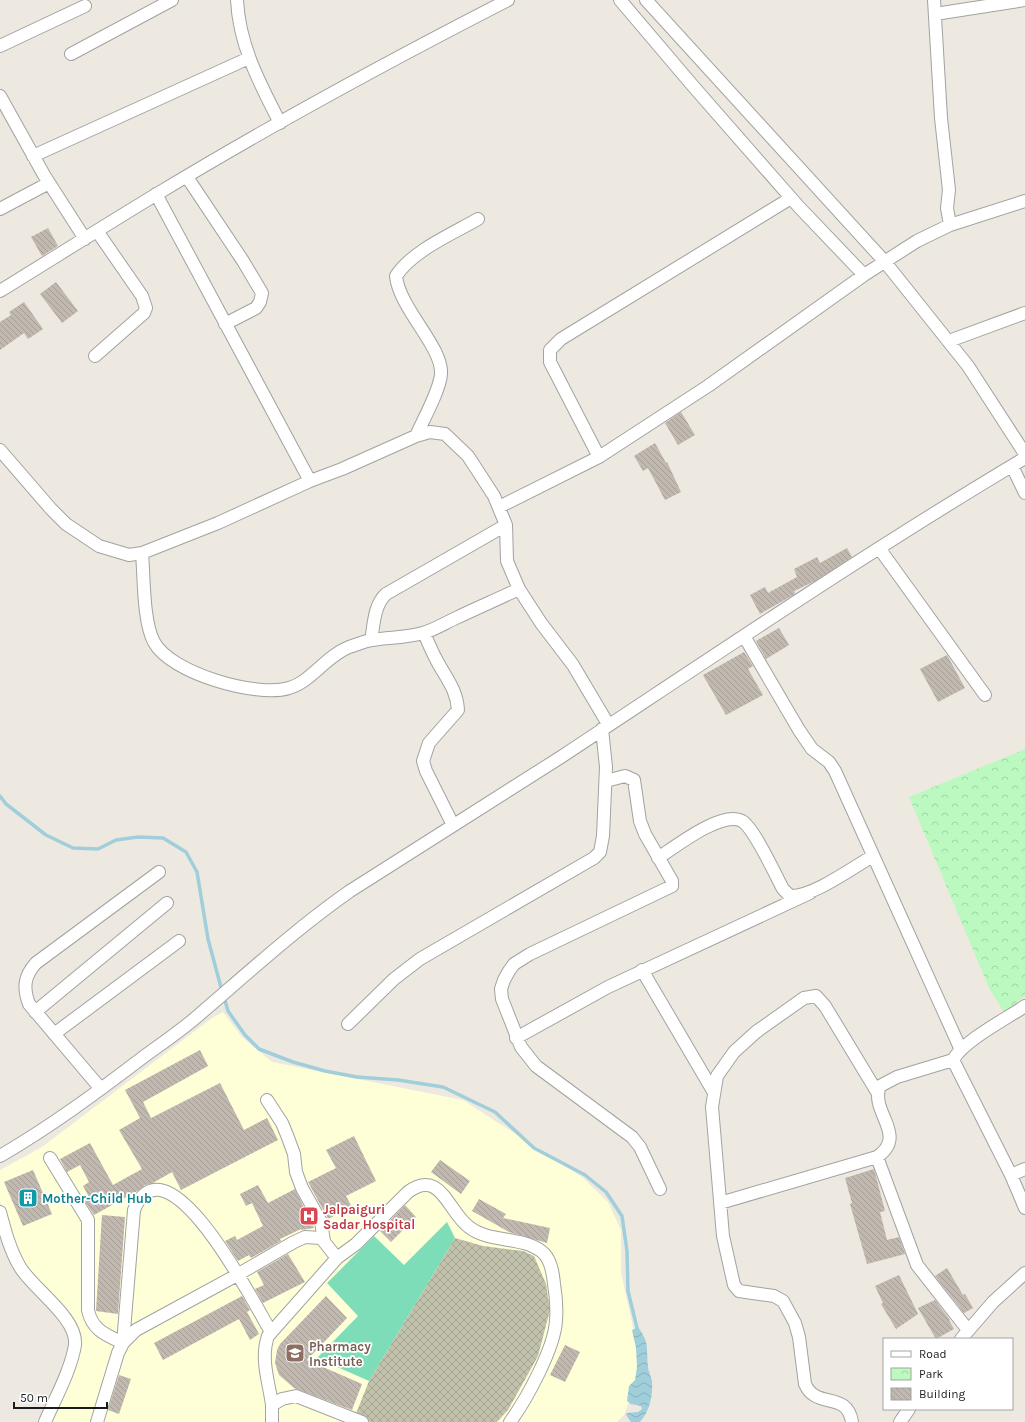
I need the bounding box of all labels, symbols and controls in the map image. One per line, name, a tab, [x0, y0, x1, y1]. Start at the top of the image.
building icon: Mother-Child Hub	[17, 1187, 39, 1209]
place label: Mother-Child Hub	[42, 1191, 152, 1206]
place label: Jalpaiguri Sadar Hospital	[323, 1202, 415, 1232]
hospital icon: Jalpaiguri Sadar Hospital	[298, 1205, 320, 1227]
legend	[883, 1338, 1013, 1410]
place label: Pharmacy Institute	[309, 1339, 371, 1369]
school or university icon: Pharmacy Institute	[284, 1342, 306, 1364]
text: Road	[919, 1347, 947, 1361]
text: Park	[919, 1367, 944, 1381]
scale bar	[14, 1384, 107, 1410]
text: Building	[919, 1387, 966, 1401]
text: 50 m	[20, 1391, 48, 1405]

